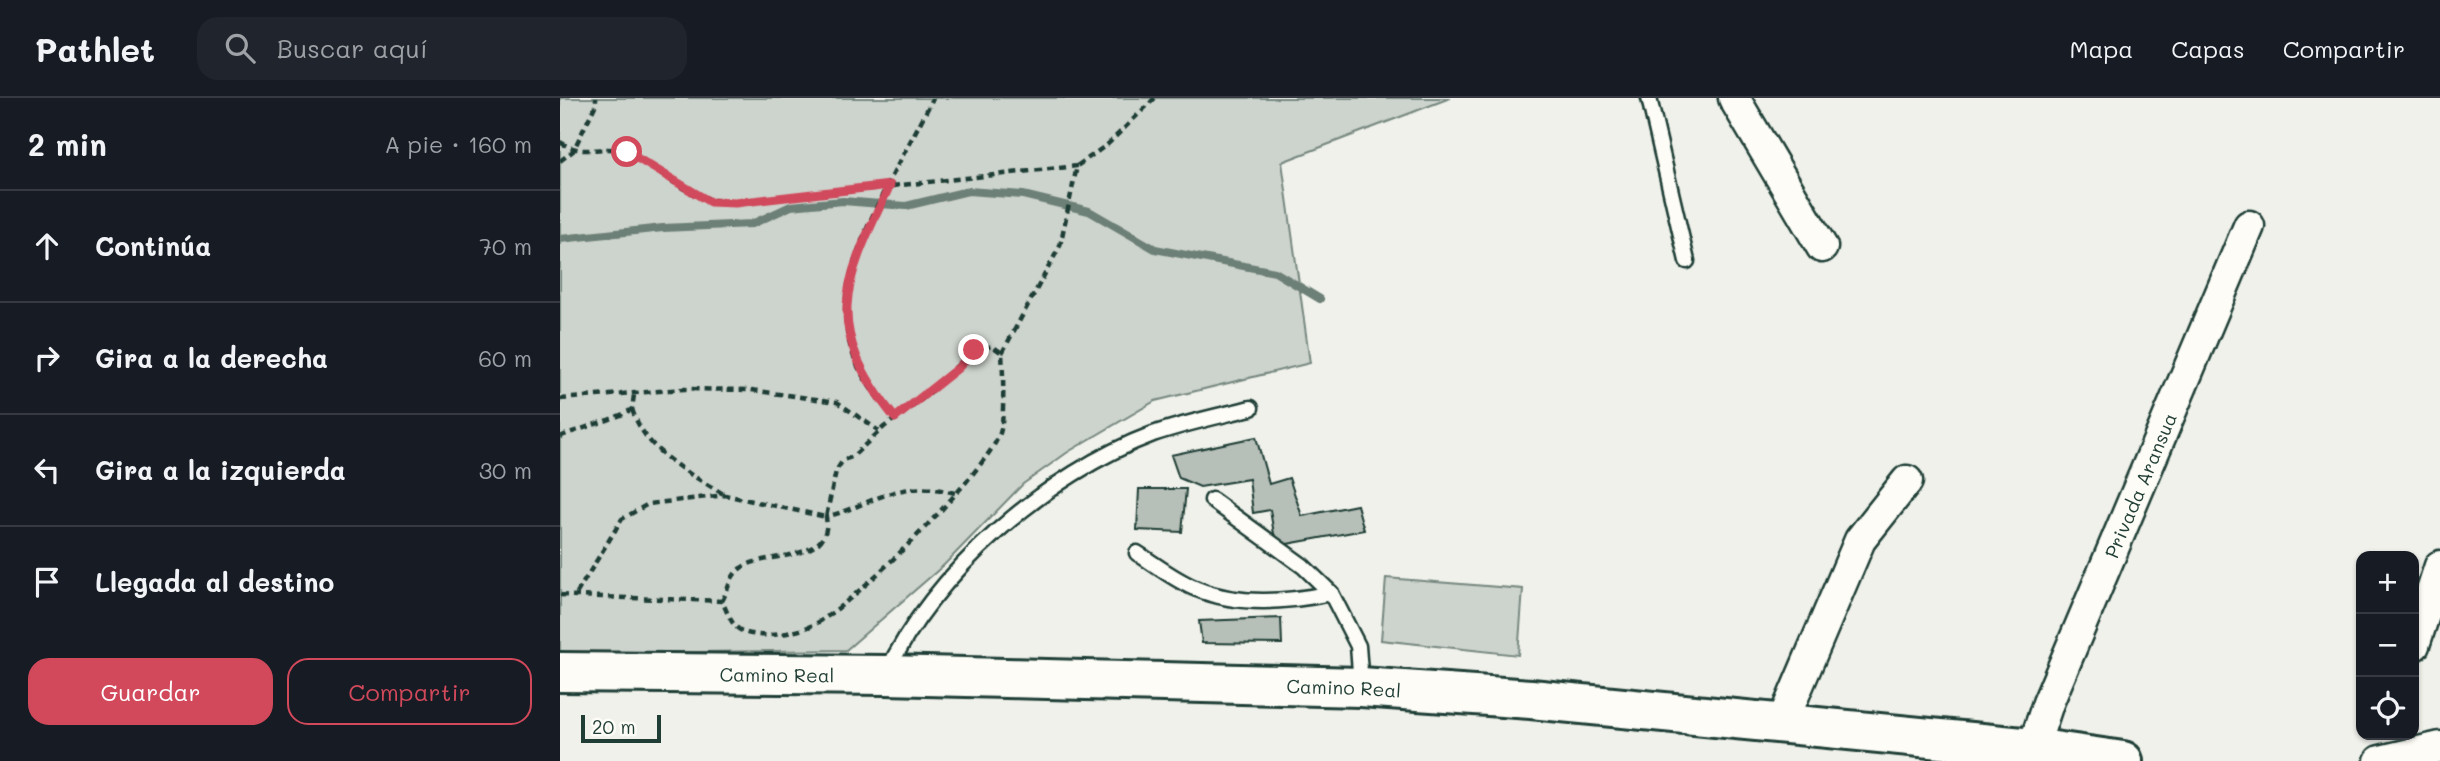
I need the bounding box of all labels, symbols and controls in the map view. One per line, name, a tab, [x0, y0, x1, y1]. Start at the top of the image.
search box	[197, 17, 687, 80]
text: Pathlet	[35, 27, 155, 70]
icon: search	[221, 29, 259, 67]
text: Buscar aquí	[277, 31, 428, 65]
text: Mapa	[2069, 33, 2133, 64]
text: Capas	[2171, 33, 2245, 64]
text: Compartir	[2283, 33, 2405, 64]
text: 2 min	[28, 124, 107, 164]
text: A pie · 160 m	[384, 129, 532, 159]
route start	[611, 136, 642, 167]
icon: ahead	[28, 227, 66, 265]
text: Continúa	[95, 229, 211, 263]
text: 70 m	[479, 231, 532, 261]
route end	[958, 334, 989, 365]
icon: right	[28, 339, 66, 377]
text: Gira a la derecha	[95, 341, 328, 375]
text: 60 m	[478, 343, 532, 373]
street label: Privada Aransua	[2098, 409, 2182, 561]
icon: left	[28, 451, 66, 489]
text: Gira a la izquierda	[95, 453, 346, 487]
text: 30 m	[479, 455, 532, 485]
map controls	[2356, 551, 2419, 740]
button: +	[2356, 551, 2419, 614]
icon: arrive	[28, 563, 66, 601]
text: Llegada al destino	[95, 565, 334, 599]
button: −	[2356, 614, 2419, 677]
button: Guardar	[28, 658, 273, 725]
button: Compartir	[287, 658, 532, 725]
street label: Camino Real	[719, 661, 835, 687]
street label: Camino Real	[1286, 673, 1402, 702]
button: locate	[2356, 677, 2419, 740]
scale bar	[581, 712, 662, 744]
text: 20 m	[592, 714, 636, 739]

